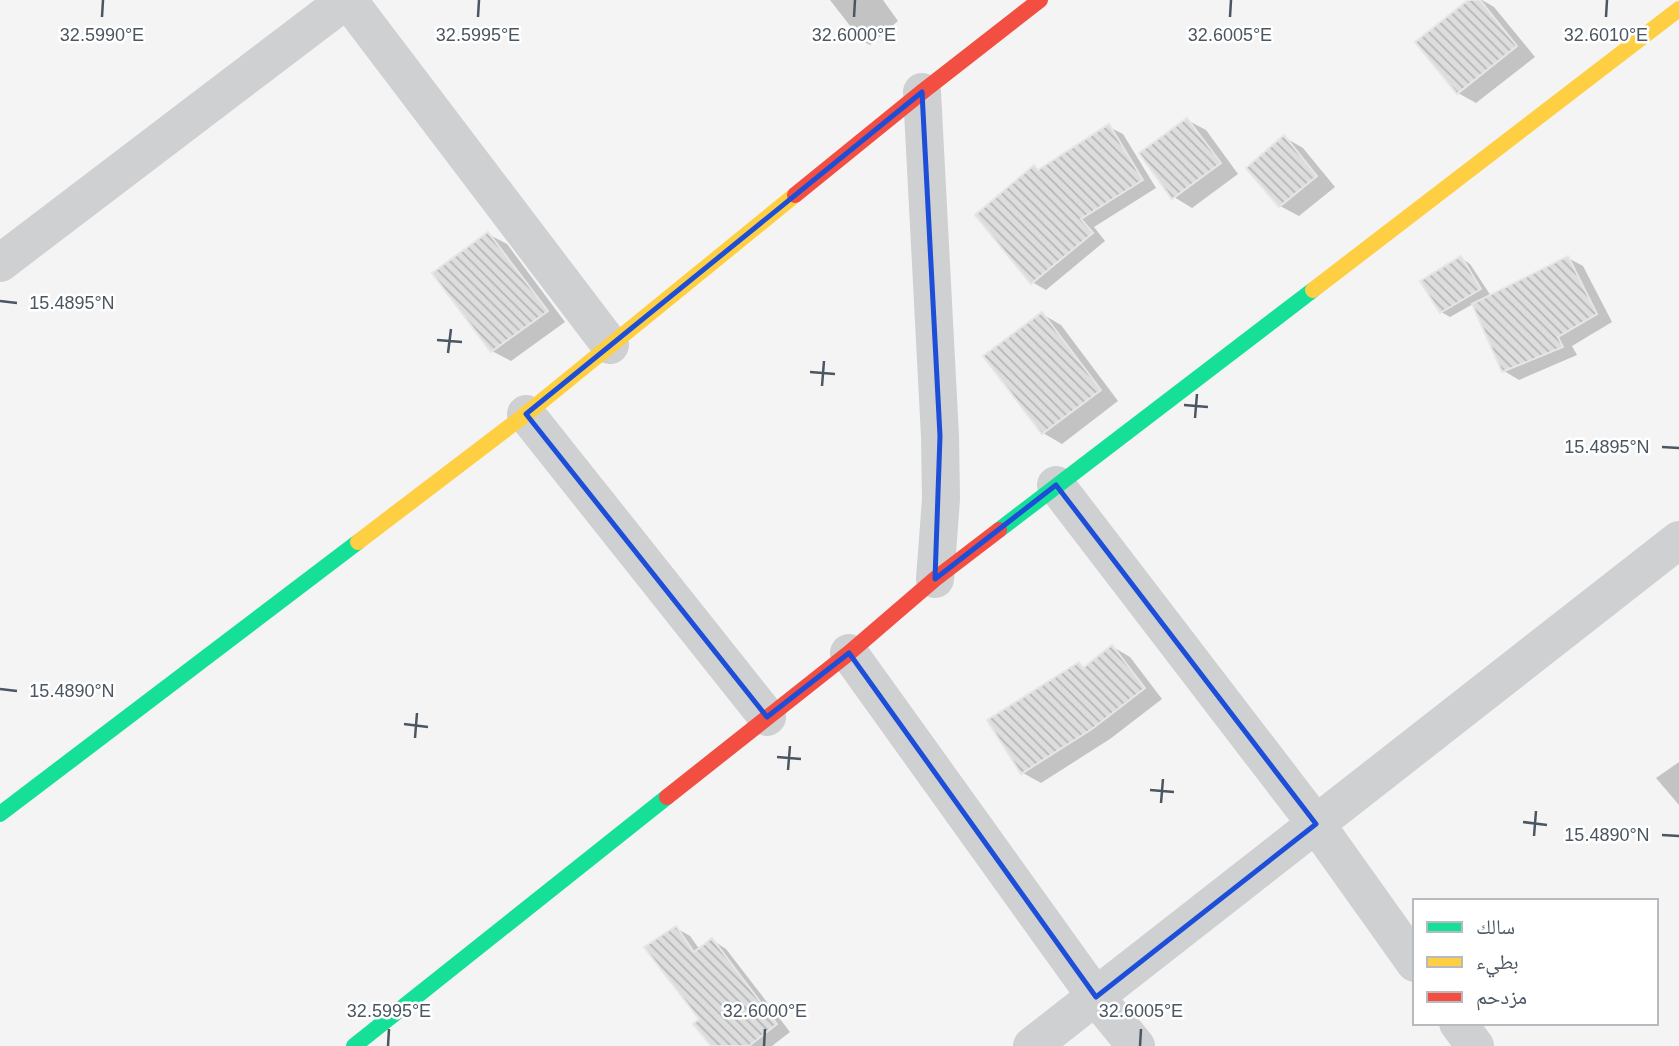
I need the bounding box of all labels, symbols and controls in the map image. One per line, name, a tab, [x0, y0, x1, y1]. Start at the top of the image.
text: 32.5990°E	[60, 25, 144, 45]
text: 32.5995°E	[436, 25, 520, 45]
text: 32.6000°E	[812, 25, 896, 45]
text: 32.6005°E	[1188, 25, 1272, 45]
text: 32.6010°E	[1564, 25, 1648, 45]
text: 15.4895°N	[29, 293, 115, 313]
text: 15.4895°N	[1564, 437, 1650, 457]
text: 15.4890°N	[29, 681, 115, 701]
text: 15.4890°N	[1564, 825, 1650, 845]
legend	[1413, 899, 1658, 1025]
text: سالك	[1476, 915, 1515, 938]
text: بطيء	[1476, 950, 1519, 978]
text: مزدحم	[1476, 985, 1527, 1011]
text: 32.5995°E	[347, 1001, 431, 1021]
text: 32.6000°E	[723, 1001, 807, 1021]
text: 32.6005°E	[1099, 1001, 1183, 1021]

